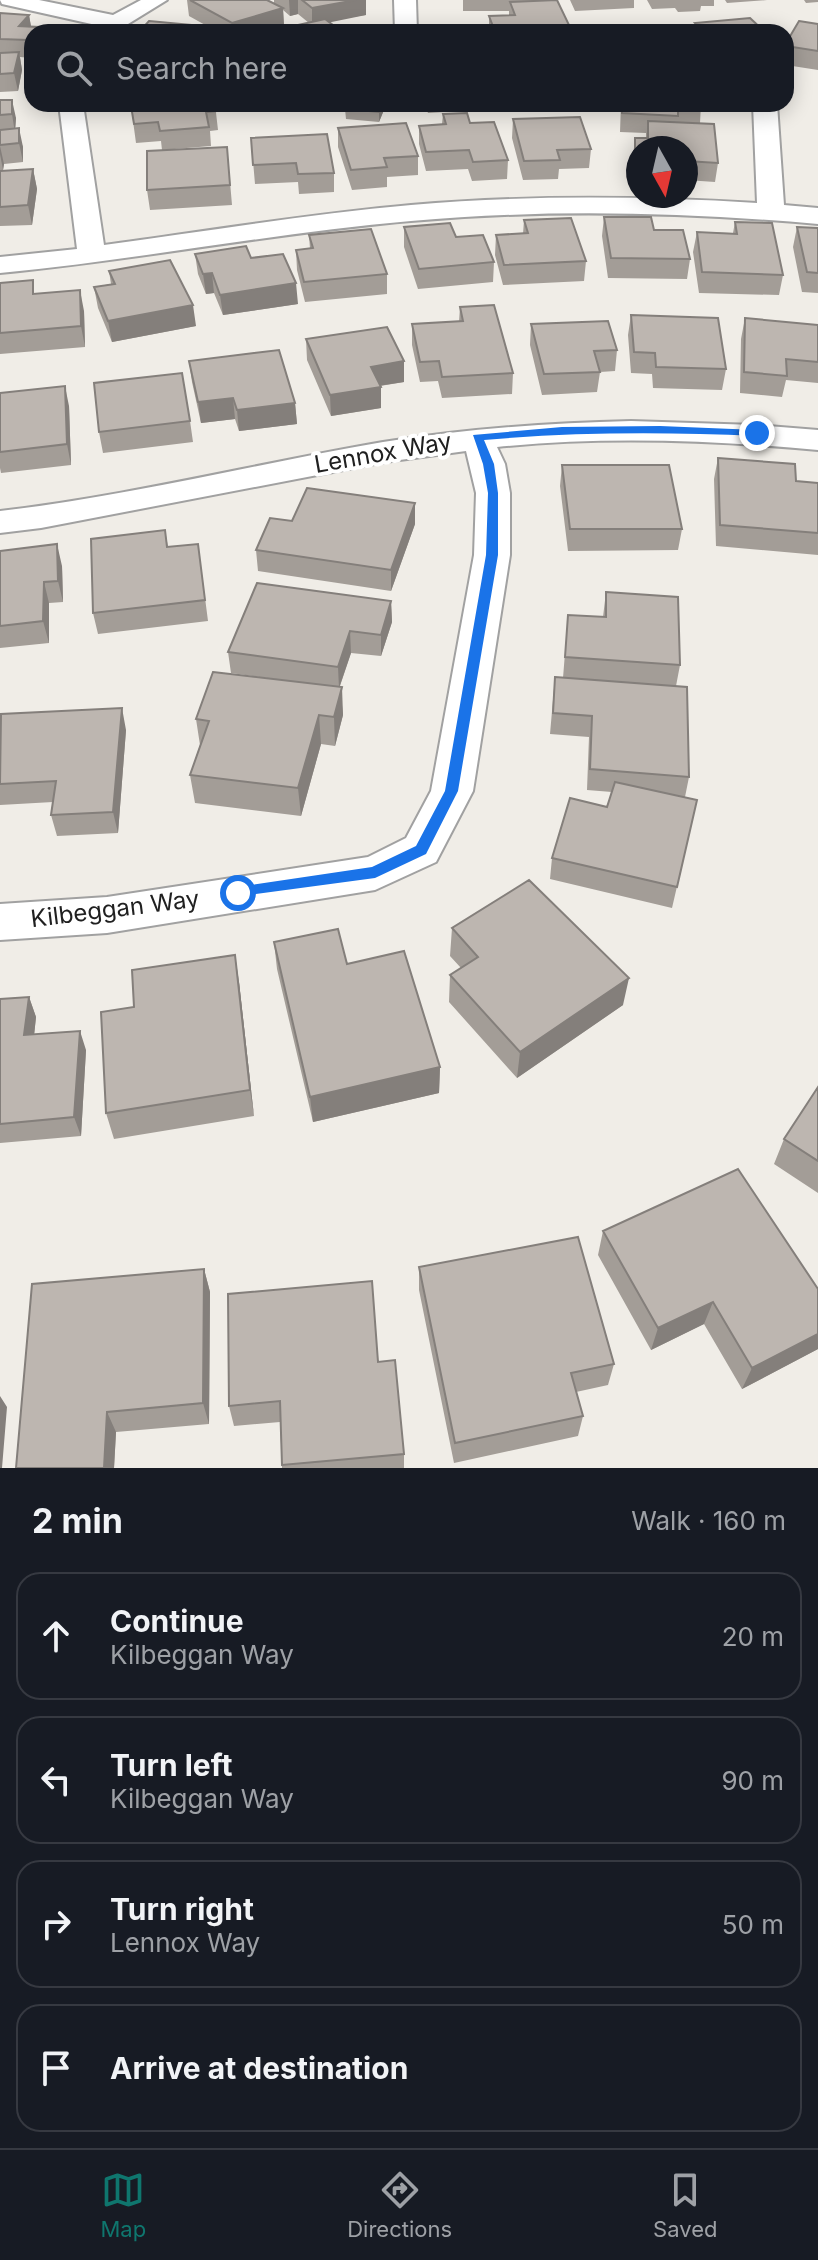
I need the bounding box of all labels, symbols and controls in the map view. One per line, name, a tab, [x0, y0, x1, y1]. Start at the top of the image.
search box	[24, 24, 794, 112]
icon: search	[52, 46, 96, 90]
text: Search here	[116, 50, 288, 86]
north arrow	[626, 136, 698, 208]
route end	[739, 415, 775, 451]
street label: Lennox Way	[312, 426, 454, 479]
route start	[220, 875, 256, 911]
street label: Kilbeggan Way	[29, 884, 201, 933]
text: 2 min	[32, 1500, 123, 1541]
text: Walk · 160 m	[631, 1505, 786, 1536]
text: Continue	[110, 1603, 244, 1639]
icon: ahead	[34, 1614, 78, 1658]
text: 20 m	[722, 1621, 784, 1652]
text: Kilbeggan Way	[110, 1639, 294, 1670]
text: Turn left	[110, 1747, 232, 1783]
icon: left	[34, 1758, 78, 1802]
text: 90 m	[721, 1765, 784, 1796]
text: Kilbeggan Way	[110, 1783, 294, 1814]
text: Turn right	[110, 1891, 254, 1927]
icon: right	[34, 1902, 78, 1946]
text: 50 m	[722, 1909, 784, 1940]
text: Lennox Way	[110, 1927, 260, 1958]
icon: arrive	[34, 2046, 78, 2090]
text: Arrive at destination	[110, 2050, 408, 2086]
tab: Map	[101, 2168, 146, 2242]
tab: Directions	[347, 2168, 452, 2242]
tab: Saved	[653, 2168, 717, 2242]

